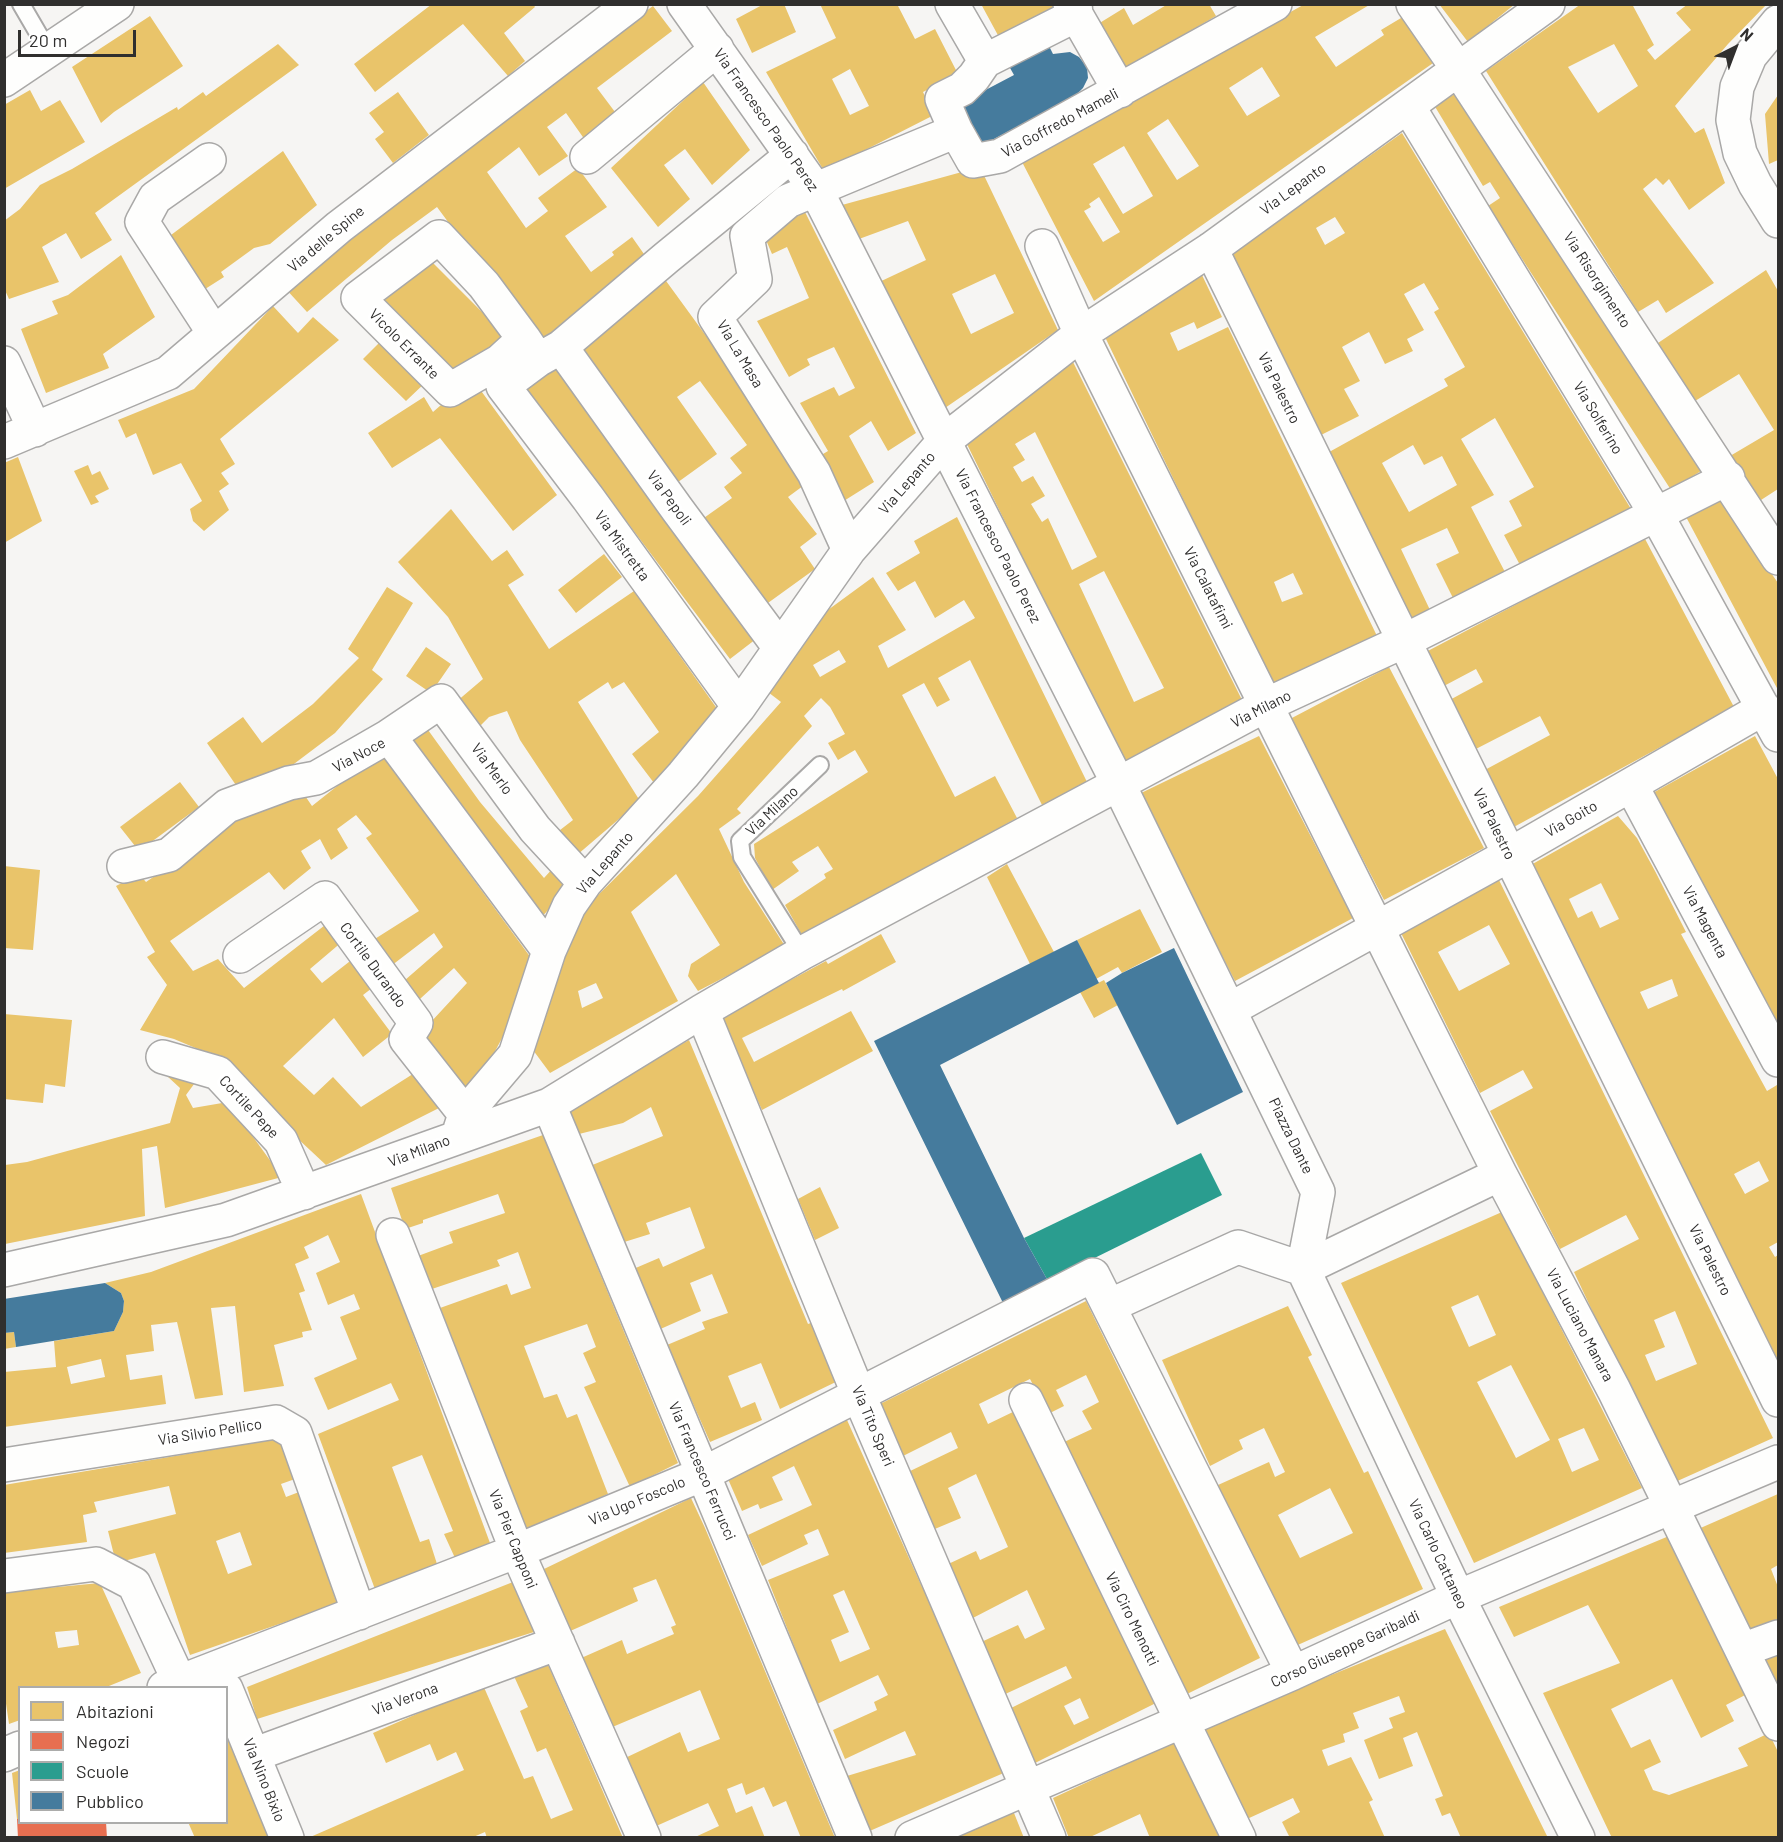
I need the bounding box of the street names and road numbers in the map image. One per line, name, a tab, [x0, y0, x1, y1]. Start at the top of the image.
street label: Via Francesco Paolo Perez	[710, 45, 822, 195]
street label: Via Goffredo Mameli	[998, 85, 1122, 161]
street label: Via Lepanto	[1256, 159, 1330, 219]
street label: Via delle Spine	[284, 202, 368, 276]
street label: Via Risorgimento	[1559, 229, 1635, 331]
street label: Vicolo Errante	[365, 305, 443, 383]
street label: Via La Masa	[713, 317, 767, 391]
street label: Via Palestro	[1254, 349, 1304, 427]
street label: Via Solferino	[1569, 378, 1627, 458]
street label: Via Lepanto	[875, 448, 939, 518]
street label: Via Francesco Paolo Perez	[951, 466, 1045, 626]
street label: Via Pepoli	[643, 467, 695, 529]
street label: Via Mistretta	[591, 507, 653, 585]
street label: Via Calatafimi	[1180, 544, 1236, 632]
street label: Via Milano	[1228, 686, 1294, 732]
street label: Via Noce	[329, 734, 389, 776]
street label: Via Merlo	[467, 740, 517, 798]
street label: Via Milano	[742, 782, 802, 840]
street label: Via Palestro	[1469, 785, 1519, 863]
street label: Via Goito	[1541, 797, 1601, 841]
street label: Via Lepanto	[573, 828, 637, 898]
street label: Via Magenta	[1679, 883, 1731, 961]
street label: Cortile Durando	[336, 919, 410, 1011]
street label: Cortile Pepe	[215, 1072, 283, 1142]
street label: Piazza Dante	[1265, 1095, 1317, 1177]
street label: Via Milano	[385, 1131, 453, 1171]
street label: Via Palestro	[1685, 1221, 1735, 1299]
street label: Via Luciano Manara	[1543, 1265, 1617, 1385]
street label: Via Tito Speri	[848, 1383, 898, 1469]
street label: Via Francesco Ferrucci	[665, 1399, 739, 1543]
street label: Via Silvio Pellico	[157, 1415, 263, 1449]
street label: Via Ugo Foscolo	[586, 1473, 688, 1529]
street label: Via Pier Capponi	[485, 1487, 541, 1591]
street label: Via Carlo Cattaneo	[1405, 1496, 1471, 1612]
street label: Via Ciro Menotti	[1101, 1569, 1163, 1669]
street label: Corso Giuseppe Garibaldi	[1268, 1607, 1422, 1691]
street label: Via Verona	[370, 1679, 440, 1719]
street label: Via Nino Bixio	[239, 1735, 289, 1825]

